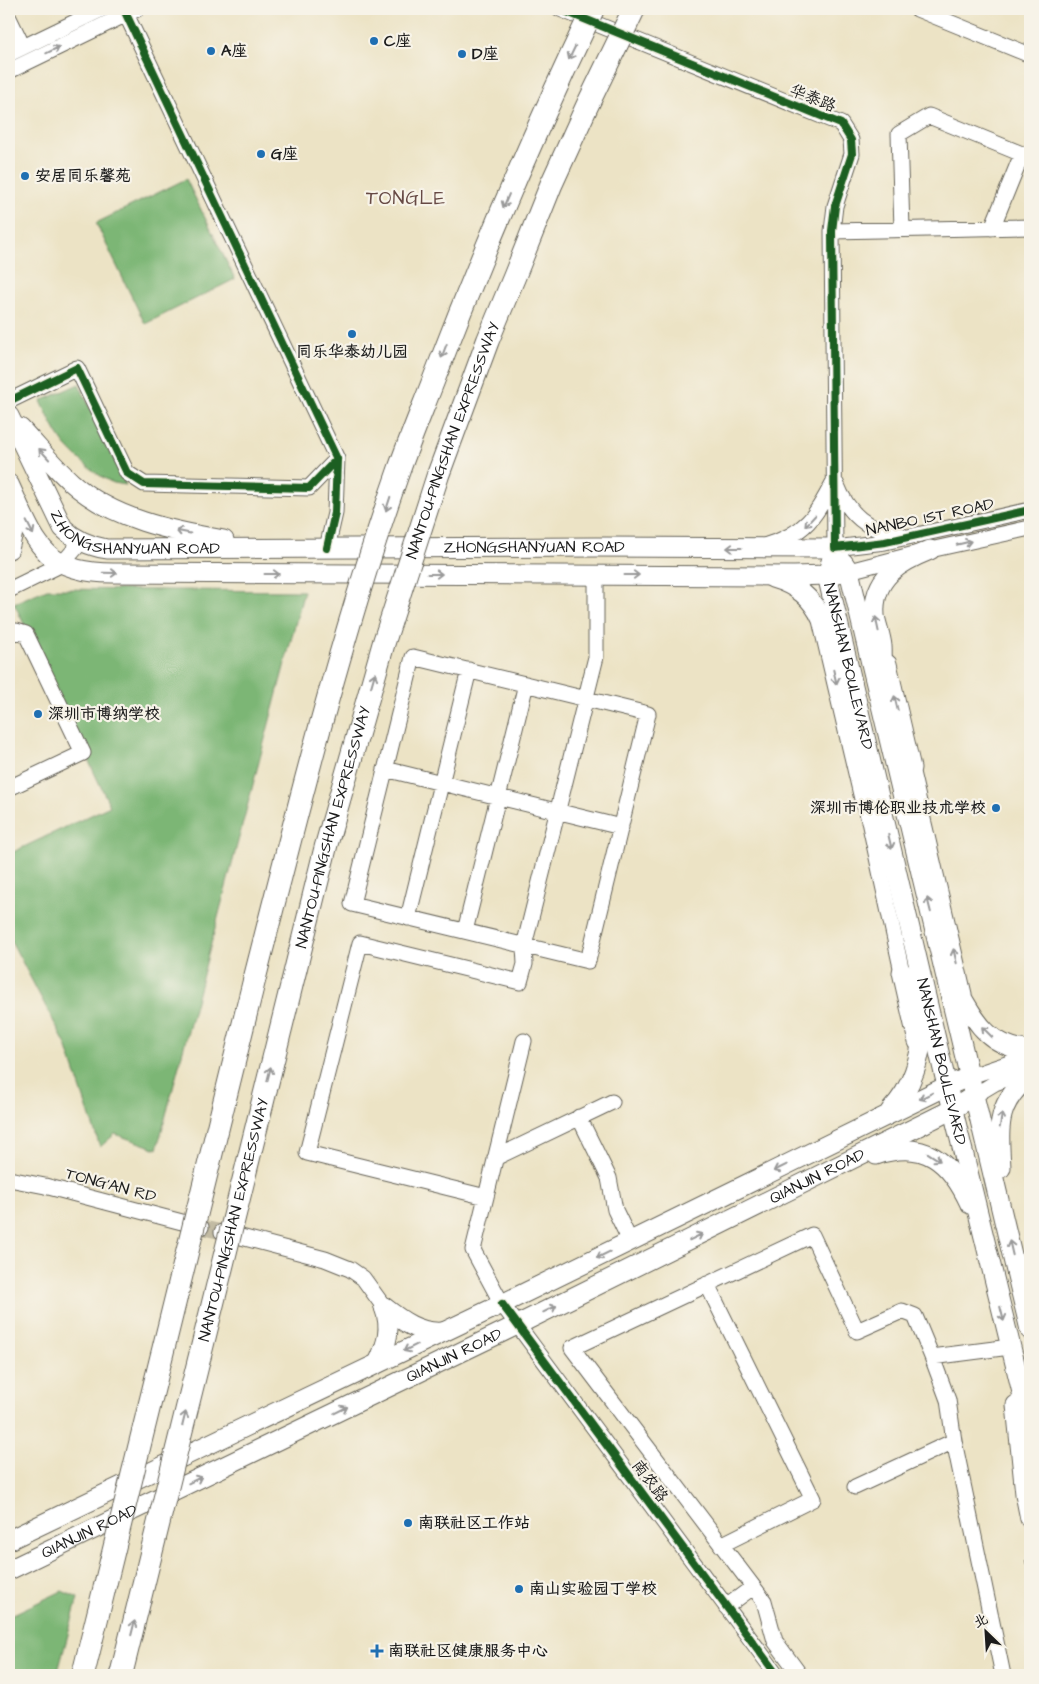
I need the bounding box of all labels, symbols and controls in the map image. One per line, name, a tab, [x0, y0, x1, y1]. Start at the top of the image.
place label: C座	[384, 30, 411, 52]
marker: C座	[368, 35, 380, 47]
place label: A座	[221, 40, 247, 62]
place label: D座	[472, 43, 498, 65]
one-way arrow	[45, 45, 60, 54]
marker: A座	[205, 45, 217, 57]
one-way arrow	[567, 45, 577, 60]
marker: D座	[456, 48, 468, 60]
street label: 华泰路	[787, 79, 839, 117]
place label: G座	[271, 143, 298, 165]
marker: G座	[255, 148, 267, 160]
place label: 安居同乐馨苑	[35, 165, 131, 187]
marker: 安居同乐馨苑	[19, 170, 31, 182]
district label: TONGLE	[366, 185, 446, 212]
one-way arrow	[500, 193, 510, 208]
street label: NANTOU-PINGSHAN EXPRESSWAY	[401, 318, 505, 562]
marker: 同乐华泰幼儿园	[346, 328, 358, 340]
place label: 同乐华泰幼儿园	[296, 341, 408, 363]
one-way arrow	[439, 343, 448, 359]
one-way arrow	[38, 448, 50, 461]
street label: NANBO 1ST ROAD	[864, 493, 996, 541]
one-way arrow	[383, 495, 393, 511]
street label: ZHONGSHANYUAN ROAD	[45, 506, 220, 560]
one-way arrow	[804, 514, 816, 527]
one-way arrow	[26, 520, 35, 535]
one-way arrow	[175, 527, 191, 536]
street label: ZHONGSHANYUAN ROAD	[443, 536, 625, 559]
one-way arrow	[955, 538, 971, 547]
one-way arrow	[726, 543, 742, 552]
one-way arrow	[101, 568, 117, 578]
one-way arrow	[264, 569, 280, 579]
one-way arrow	[426, 569, 442, 579]
one-way arrow	[624, 570, 640, 580]
street label: NANSHAN BOULEVARD	[818, 581, 879, 752]
one-way arrow	[872, 617, 881, 633]
one-way arrow	[831, 669, 840, 685]
one-way arrow	[368, 673, 378, 689]
one-way arrow	[891, 696, 900, 712]
place label: 深圳市博纳学校	[48, 703, 160, 725]
street label: NANTOU-PINGSHAN EXPRESSWAY	[290, 703, 376, 950]
marker: 深圳市博纳学校	[32, 708, 44, 720]
place label: 深圳市博伦职业技术学校	[810, 797, 986, 819]
marker: 深圳市博伦职业技术学校	[990, 802, 1002, 814]
one-way arrow	[885, 833, 895, 849]
one-way arrow	[924, 898, 933, 914]
one-way arrow	[950, 948, 959, 964]
street label: NANSHAN BOULEVARD	[911, 976, 972, 1147]
one-way arrow	[981, 1026, 993, 1039]
one-way arrow	[265, 1067, 274, 1083]
one-way arrow	[919, 1092, 934, 1101]
street label: NANTOU-PINGSHAN EXPRESSWAY	[193, 1095, 274, 1344]
one-way arrow	[997, 1113, 1007, 1129]
street label: QIANJIN ROAD	[766, 1143, 869, 1209]
one-way arrow	[926, 1153, 940, 1163]
street label: TONG'AN RD	[63, 1162, 159, 1208]
one-way arrow	[773, 1163, 788, 1173]
one-way arrow	[688, 1232, 703, 1241]
one-way arrow	[1006, 1241, 1015, 1257]
one-way arrow	[596, 1250, 611, 1260]
one-way arrow	[543, 1304, 558, 1314]
one-way arrow	[998, 1305, 1007, 1321]
street label: QIANJIN ROAD	[402, 1323, 506, 1388]
one-way arrow	[402, 1344, 417, 1354]
one-way arrow	[333, 1405, 348, 1414]
one-way arrow	[180, 1412, 189, 1428]
street label: 南农路	[627, 1455, 673, 1507]
one-way arrow	[187, 1475, 202, 1484]
street label: QIANJIN ROAD	[37, 1499, 141, 1564]
place label: 南联社区工作站	[418, 1512, 530, 1534]
marker: 南联社区工作站	[402, 1517, 414, 1529]
place label: 南山实验园丁学校	[529, 1578, 657, 1600]
marker: 南山实验园丁学校	[513, 1583, 525, 1595]
north arrow	[962, 1606, 1012, 1656]
text: 北	[970, 1609, 991, 1633]
one-way arrow	[129, 1620, 138, 1636]
place label: 南联社区健康服务中心	[388, 1640, 548, 1662]
marker: 南联社区健康服务中心	[370, 1644, 384, 1658]

